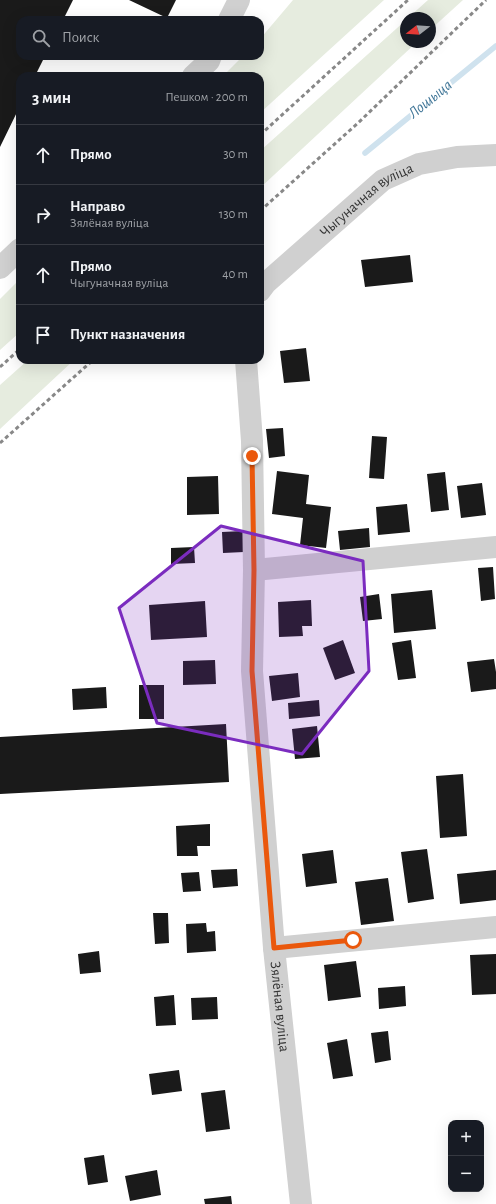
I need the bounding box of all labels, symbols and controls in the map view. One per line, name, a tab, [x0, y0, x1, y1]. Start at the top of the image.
north arrow	[400, 12, 436, 48]
search box	[16, 16, 264, 60]
icon: search	[30, 27, 52, 49]
text: Поиск	[62, 30, 100, 45]
water label: Лошыца	[404, 77, 455, 122]
text: 3 мин	[32, 89, 71, 106]
text: Пешком · 200 m	[165, 91, 248, 104]
icon: ahead	[32, 144, 54, 166]
text: Прямо	[70, 147, 112, 162]
text: 30 m	[223, 148, 248, 161]
street label: Чыгуначная вуліца	[317, 160, 415, 240]
text: Направо	[70, 199, 125, 214]
icon: right	[32, 204, 54, 226]
text: 130 m	[219, 208, 248, 221]
text: Зялёная вуліца	[70, 217, 149, 230]
text: Прямо	[70, 259, 112, 274]
icon: ahead	[32, 264, 54, 286]
text: 40 m	[222, 268, 248, 281]
text: Чыгуначная вуліца	[70, 277, 168, 290]
icon: arrive	[32, 324, 54, 346]
text: Пункт назначения	[70, 327, 185, 342]
route end	[243, 447, 261, 465]
route start	[344, 931, 362, 949]
street label: Зялёная вуліца	[268, 960, 292, 1053]
map controls	[448, 1120, 484, 1192]
button: +	[448, 1120, 484, 1156]
button: −	[448, 1156, 484, 1192]

